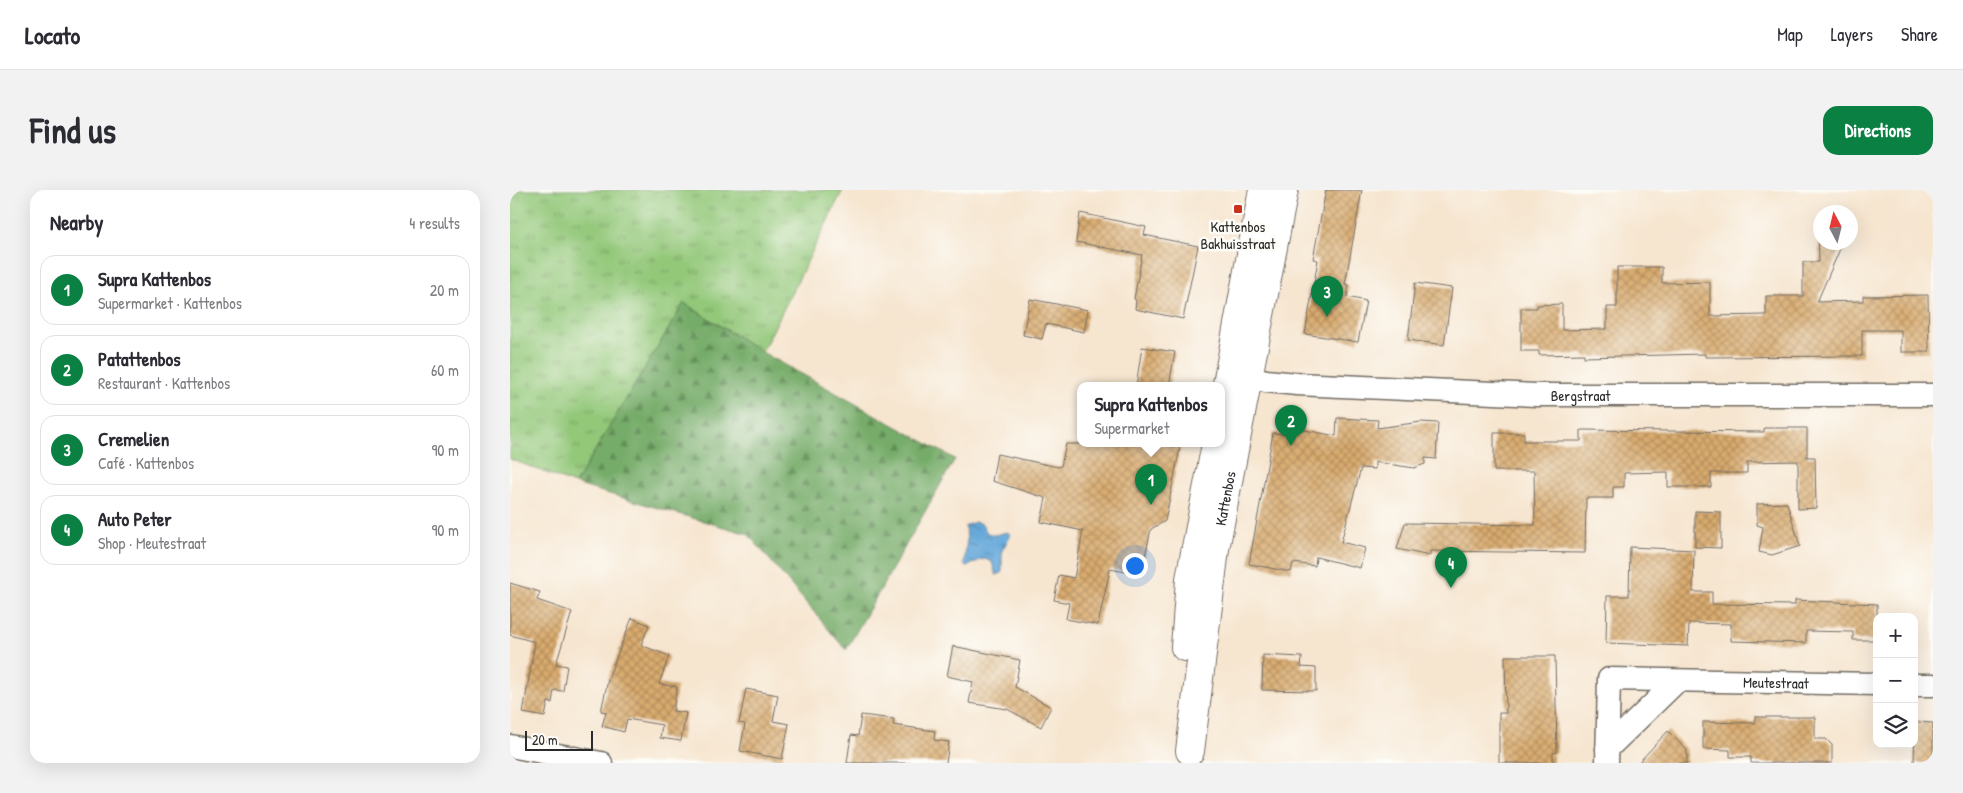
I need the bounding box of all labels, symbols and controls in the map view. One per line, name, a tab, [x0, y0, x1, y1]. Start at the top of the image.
text: Locato	[25, 19, 80, 51]
text: Map	[1777, 22, 1803, 47]
text: Layers	[1831, 22, 1873, 47]
text: Share	[1901, 22, 1938, 47]
button: Directions	[1823, 106, 1933, 155]
text: Find us	[30, 107, 116, 154]
marker: Kattenbos Bakhuisstraat	[1232, 203, 1244, 215]
north arrow	[1813, 205, 1858, 250]
text: Nearby	[50, 208, 103, 237]
text: 4 results	[409, 212, 460, 234]
place label: Kattenbos Bakhuisstraat	[1201, 216, 1276, 254]
text: Supra Kattenbos	[98, 266, 211, 292]
pin: 3	[1311, 276, 1343, 317]
text: 1	[64, 279, 70, 301]
text: 20 m	[430, 279, 459, 301]
text: Supermarket · Kattenbos	[98, 292, 242, 314]
text: Patattenbos	[98, 346, 181, 372]
text: 2	[63, 359, 71, 381]
text: 60 m	[431, 359, 459, 381]
text: Restaurant · Kattenbos	[98, 372, 230, 394]
popup	[1077, 382, 1225, 447]
street label: Bergstraat	[1551, 385, 1611, 406]
text: Supra Kattenbos	[1095, 391, 1208, 417]
pin: 2	[1275, 405, 1307, 446]
text: Supermarket	[1095, 417, 1169, 439]
text: Cremelien	[98, 426, 169, 452]
text: 3	[63, 439, 71, 461]
text: 90 m	[431, 439, 459, 461]
text: Café · Kattenbos	[98, 452, 194, 474]
pin: 1	[1135, 464, 1167, 505]
street label: Kattenbos	[1209, 469, 1240, 527]
text: Auto Peter	[98, 506, 172, 532]
text: 4	[64, 519, 70, 541]
text: 90 m	[431, 519, 459, 541]
text: Shop · Meutestraat	[98, 532, 206, 554]
pin: 4	[1435, 547, 1467, 588]
your location	[1122, 553, 1148, 579]
map controls	[1873, 613, 1918, 748]
button: +	[1873, 613, 1918, 658]
button: −	[1873, 658, 1918, 703]
street label: Meutestraat	[1743, 671, 1810, 693]
button: layers	[1873, 703, 1918, 748]
scale bar	[525, 728, 592, 751]
text: 20 m	[532, 730, 558, 749]

